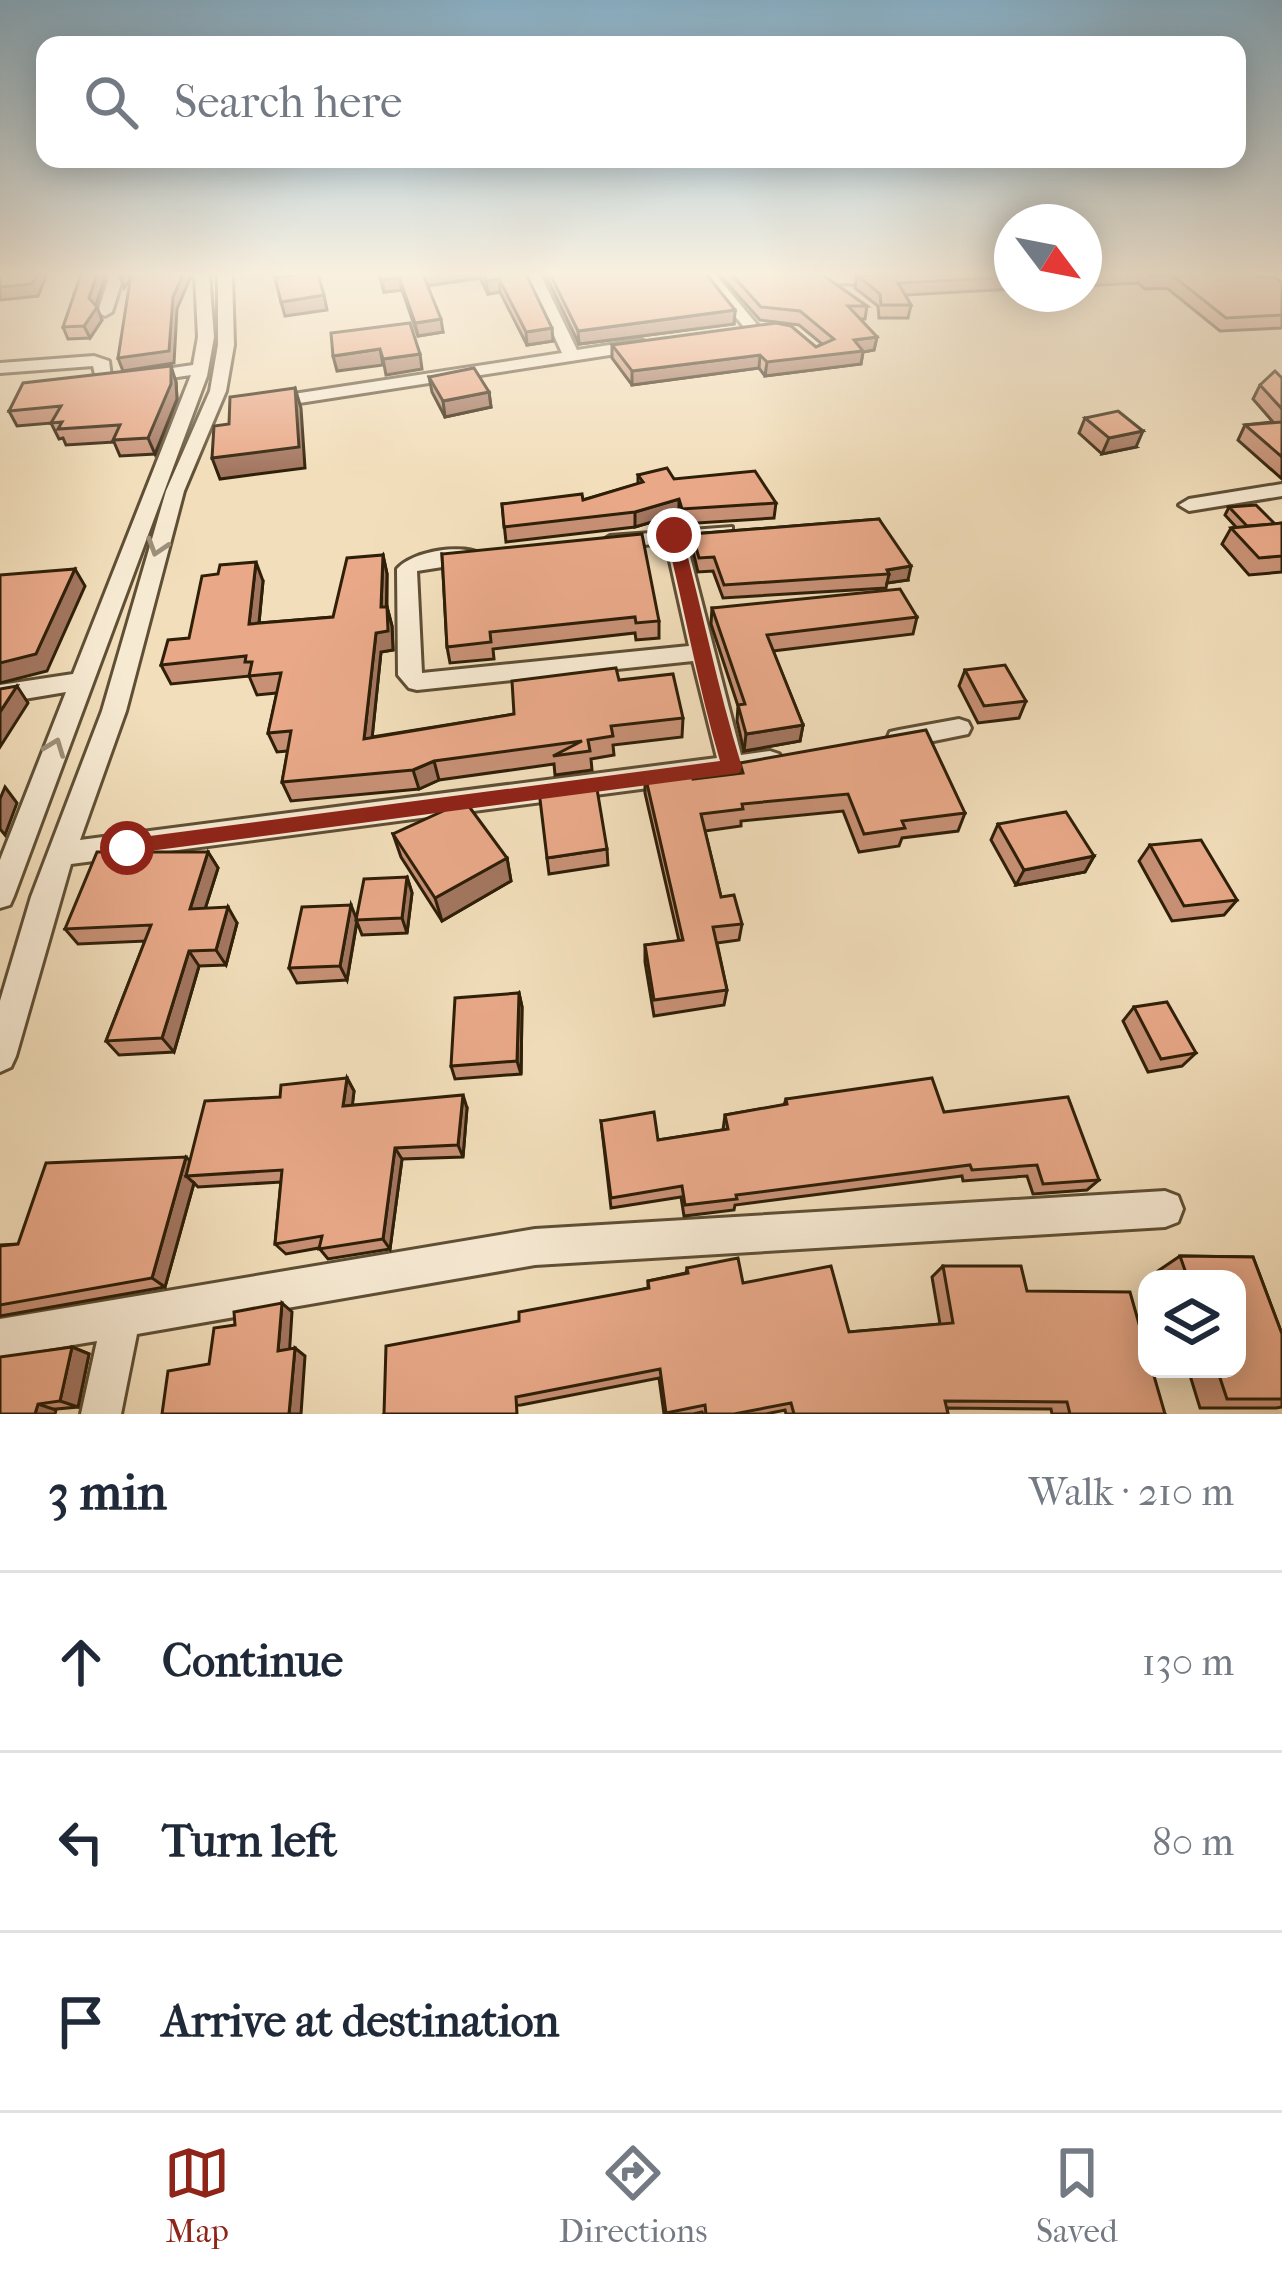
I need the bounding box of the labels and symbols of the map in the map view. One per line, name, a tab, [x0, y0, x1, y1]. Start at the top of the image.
north arrow	[994, 204, 1102, 312]
route end	[647, 508, 701, 562]
one-way arrow	[147, 536, 172, 557]
one-way arrow	[41, 738, 66, 759]
route start	[100, 821, 154, 875]

